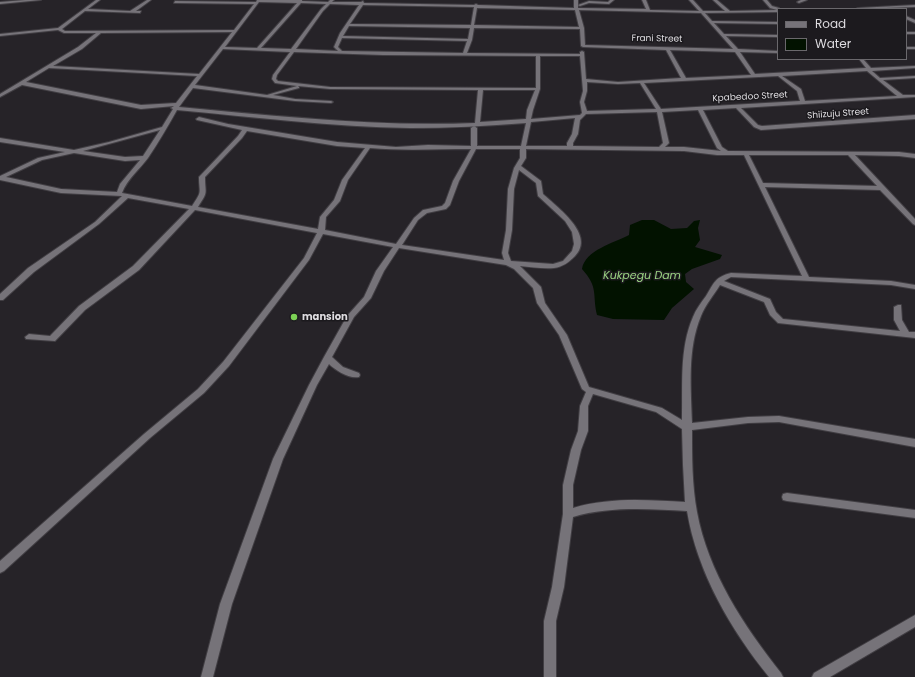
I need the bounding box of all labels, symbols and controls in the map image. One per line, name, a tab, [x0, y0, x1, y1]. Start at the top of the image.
legend	[777, 8, 907, 60]
text: Road	[815, 15, 846, 32]
street label: Frani Street	[632, 33, 682, 45]
text: Water	[815, 35, 851, 52]
street label: Kpabedoo Street	[712, 90, 788, 104]
street label: Shiizuju Street	[807, 106, 869, 122]
water label: Kukpegu Dam	[603, 269, 681, 283]
place label: mansion	[302, 311, 348, 323]
marker: mansion	[289, 312, 299, 322]

